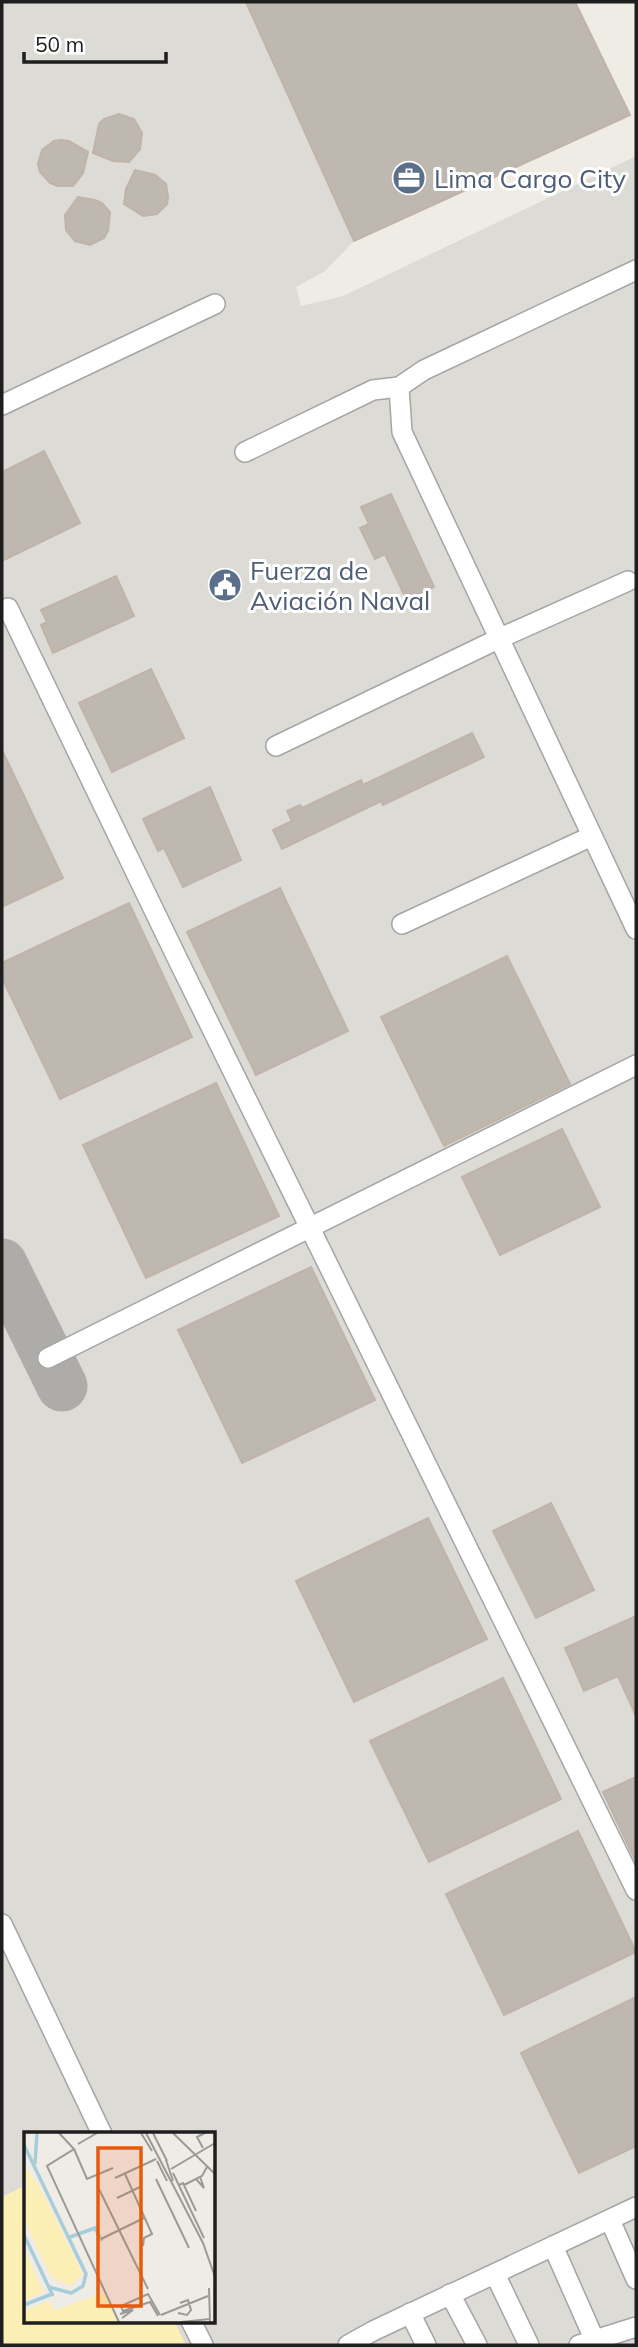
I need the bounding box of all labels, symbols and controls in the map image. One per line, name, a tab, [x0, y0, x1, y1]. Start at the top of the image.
scale bar	[24, 21, 166, 65]
text: 50 m	[35, 31, 84, 57]
office icon: Lima Cargo City	[390, 159, 428, 197]
place label: Lima Cargo City	[434, 162, 626, 195]
place label: Fuerza de Aviación Naval	[250, 554, 430, 617]
public building icon: Fuerza de Aviación Naval	[206, 566, 244, 604]
inset map	[24, 2132, 215, 2322]

